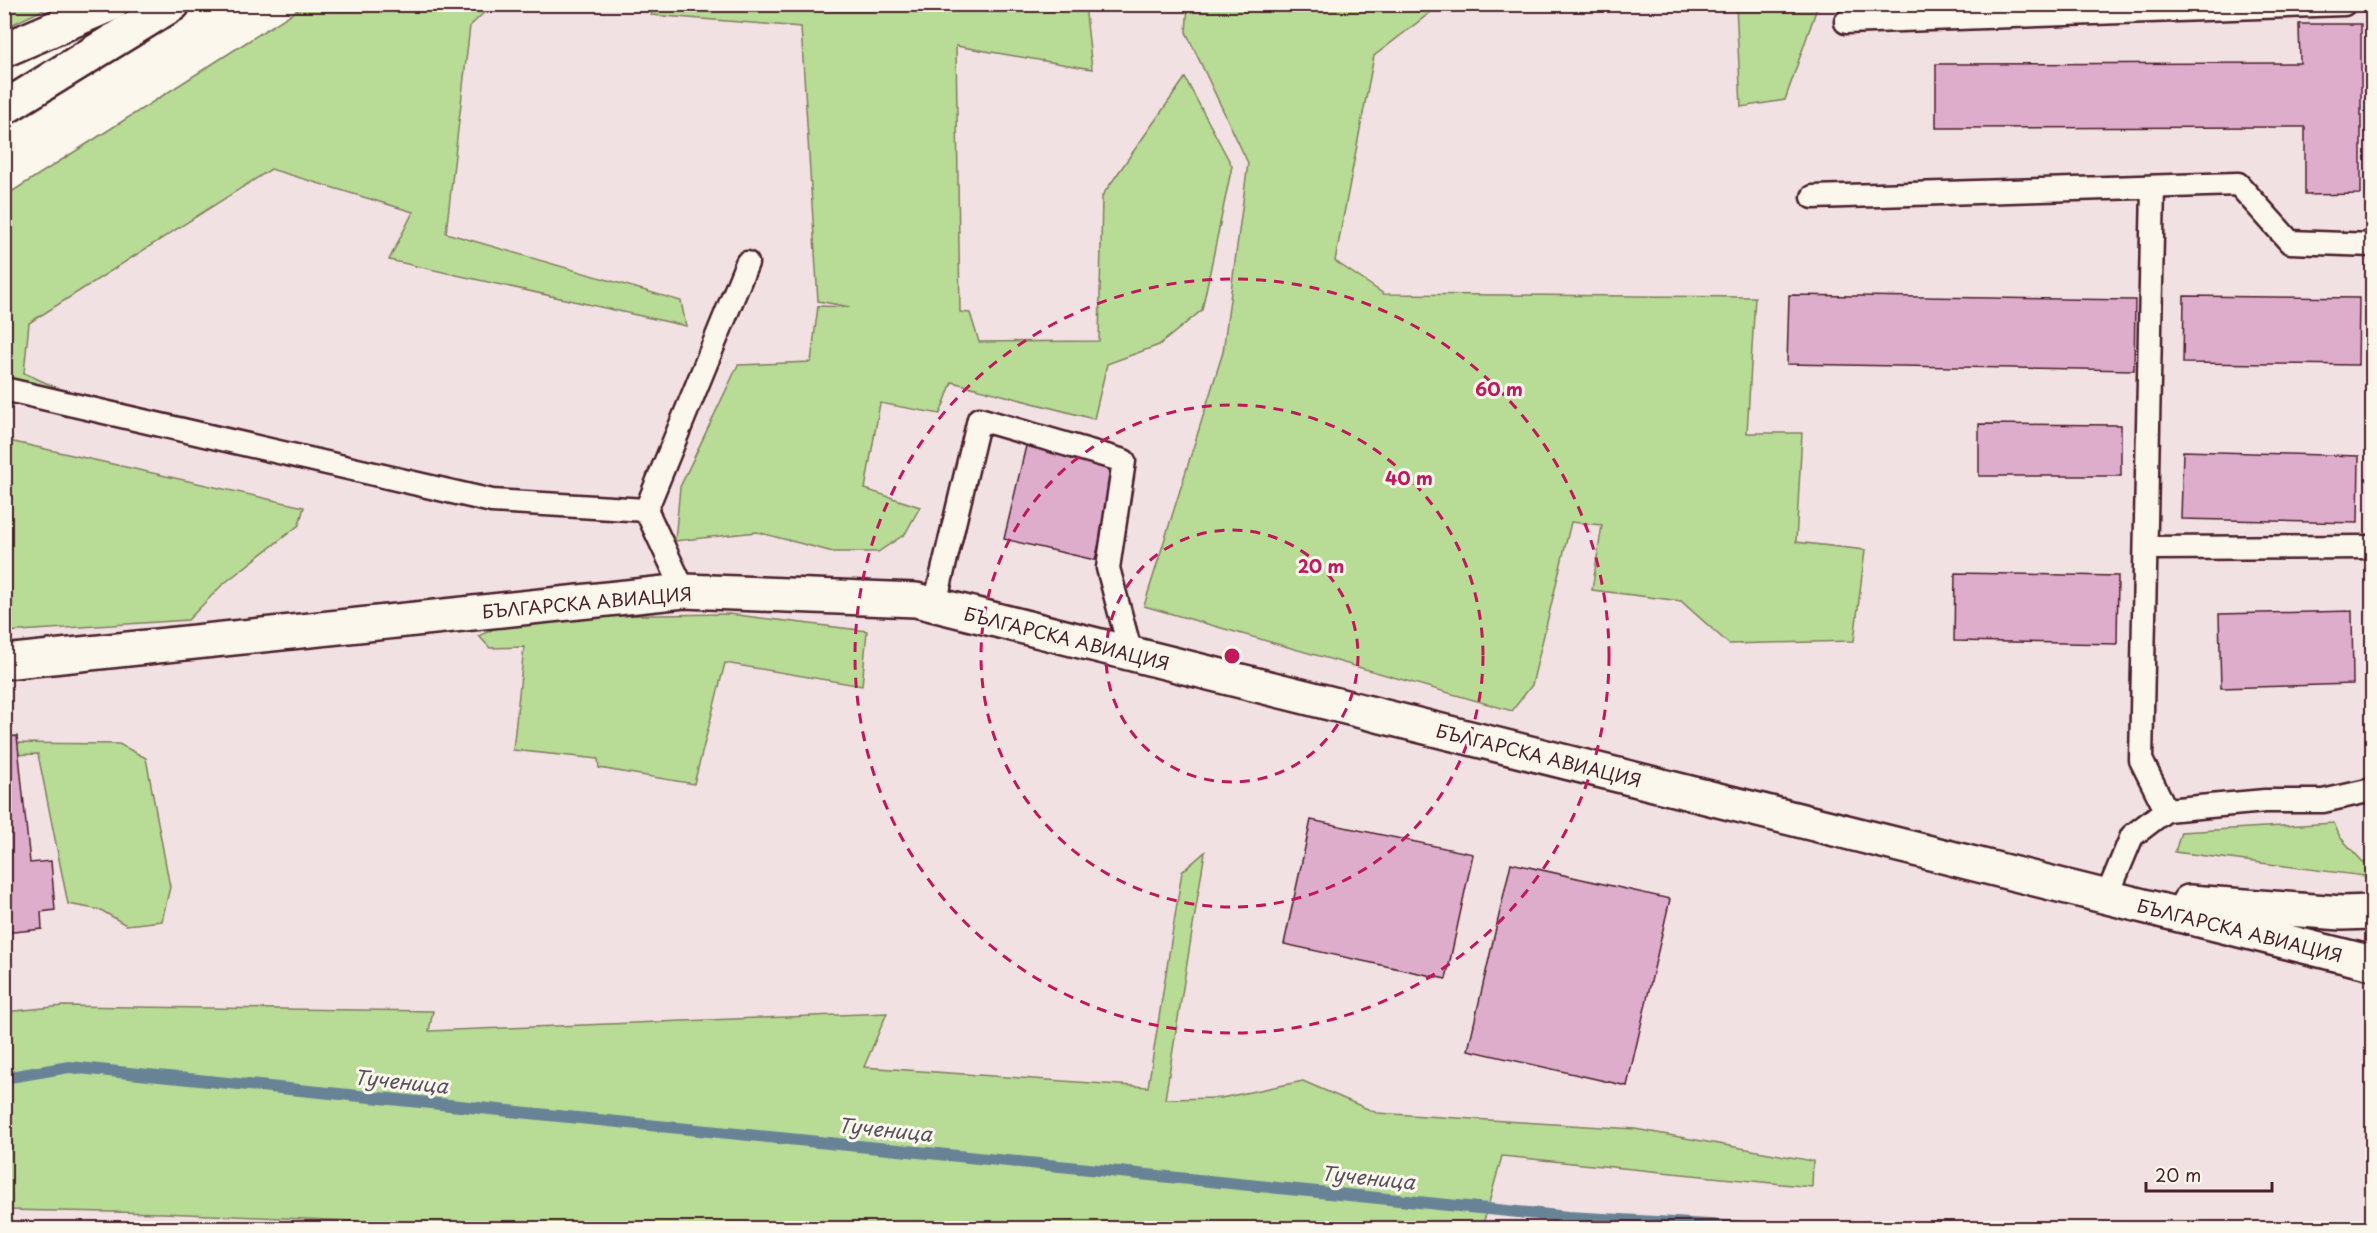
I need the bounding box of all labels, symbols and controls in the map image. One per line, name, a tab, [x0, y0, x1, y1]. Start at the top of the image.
text: 60 m	[1475, 375, 1523, 402]
text: 40 m	[1385, 464, 1433, 491]
text: 20 m	[1298, 552, 1344, 579]
street label: БЪЛГАРСКА АВИАЦИЯ	[481, 579, 693, 625]
street label: БЪЛГАРСКА АВИАЦИЯ	[962, 599, 1172, 677]
centre of rings	[1222, 646, 1242, 666]
street label: БЪЛГАРСКА АВИАЦИЯ	[1434, 716, 1644, 794]
street label: БЪЛГАРСКА АВИАЦИЯ	[2135, 891, 2345, 969]
water label: Тученица	[352, 1061, 451, 1101]
water label: Тученица	[836, 1109, 935, 1149]
scale bar	[2146, 1155, 2272, 1193]
water label: Тученица	[1319, 1157, 1418, 1197]
text: 20 m	[2155, 1161, 2201, 1188]

